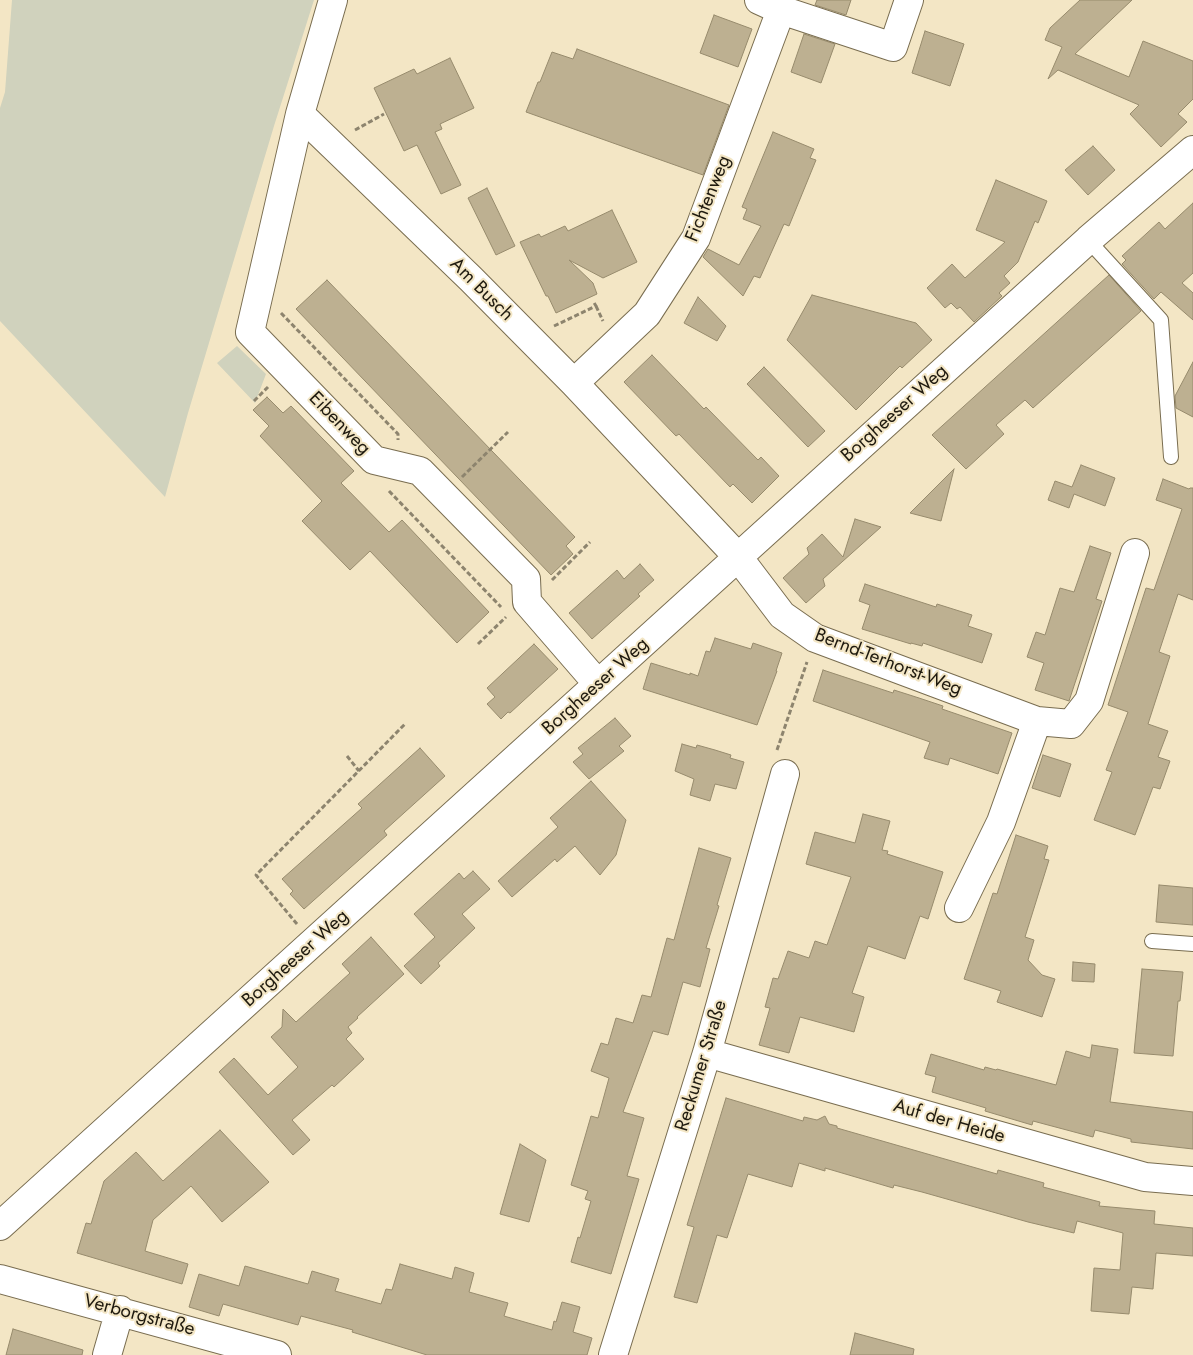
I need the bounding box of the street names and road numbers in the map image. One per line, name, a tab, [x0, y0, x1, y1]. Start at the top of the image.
street label: Fichtenweg	[681, 153, 737, 245]
street label: Am Busch	[445, 254, 517, 326]
street label: Borgheeser Weg	[837, 360, 953, 468]
street label: Eibenweg	[303, 388, 375, 460]
street label: Bernd-Terhorst-Weg	[811, 624, 965, 702]
street label: Borgheeser Weg	[538, 633, 654, 741]
street label: Borgheeser Weg	[238, 905, 354, 1013]
street label: Reckumer Straße	[671, 998, 733, 1134]
street label: Auf der Heide	[891, 1095, 1007, 1149]
street label: Verborgstraße	[81, 1290, 197, 1342]

